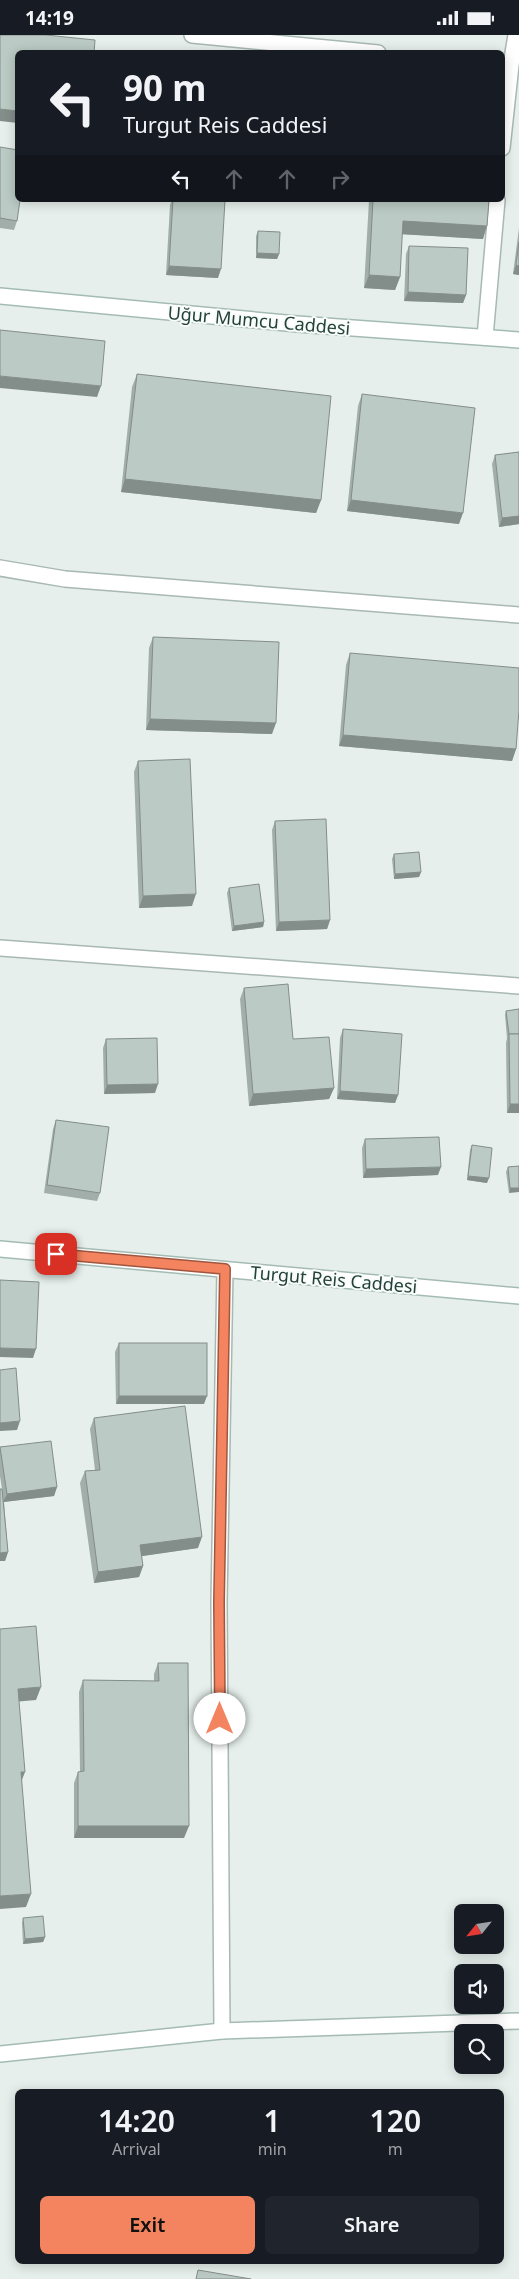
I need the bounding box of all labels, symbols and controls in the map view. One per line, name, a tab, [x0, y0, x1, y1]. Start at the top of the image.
text: 14:19	[25, 5, 74, 31]
text: 90 m	[123, 64, 206, 111]
icon: left	[40, 70, 105, 135]
text: Turgut Reis Caddesi	[123, 109, 327, 139]
icon: left	[167, 165, 195, 193]
icon: ahead	[220, 165, 248, 193]
icon: ahead	[273, 165, 301, 193]
icon: right	[326, 165, 354, 193]
street label: Uğur Mumcu Caddesi	[167, 300, 351, 340]
pin	[35, 1233, 77, 1275]
icon: arrive	[42, 1240, 70, 1268]
street label: Turgut Reis Caddesi	[250, 1260, 418, 1298]
position arrow	[193, 1692, 245, 1744]
north arrow	[454, 1904, 504, 1954]
map controls	[454, 1904, 504, 2074]
button: sound	[454, 1964, 504, 2014]
button: search	[454, 2024, 504, 2074]
text: 14:20	[98, 2100, 175, 2141]
text: 1	[264, 2100, 281, 2141]
text: 120	[370, 2100, 421, 2141]
text: Arrival	[112, 2138, 161, 2160]
text: min	[258, 2138, 287, 2160]
text: m	[388, 2138, 403, 2160]
button: Exit	[40, 2196, 255, 2254]
button: Share	[265, 2196, 479, 2254]

